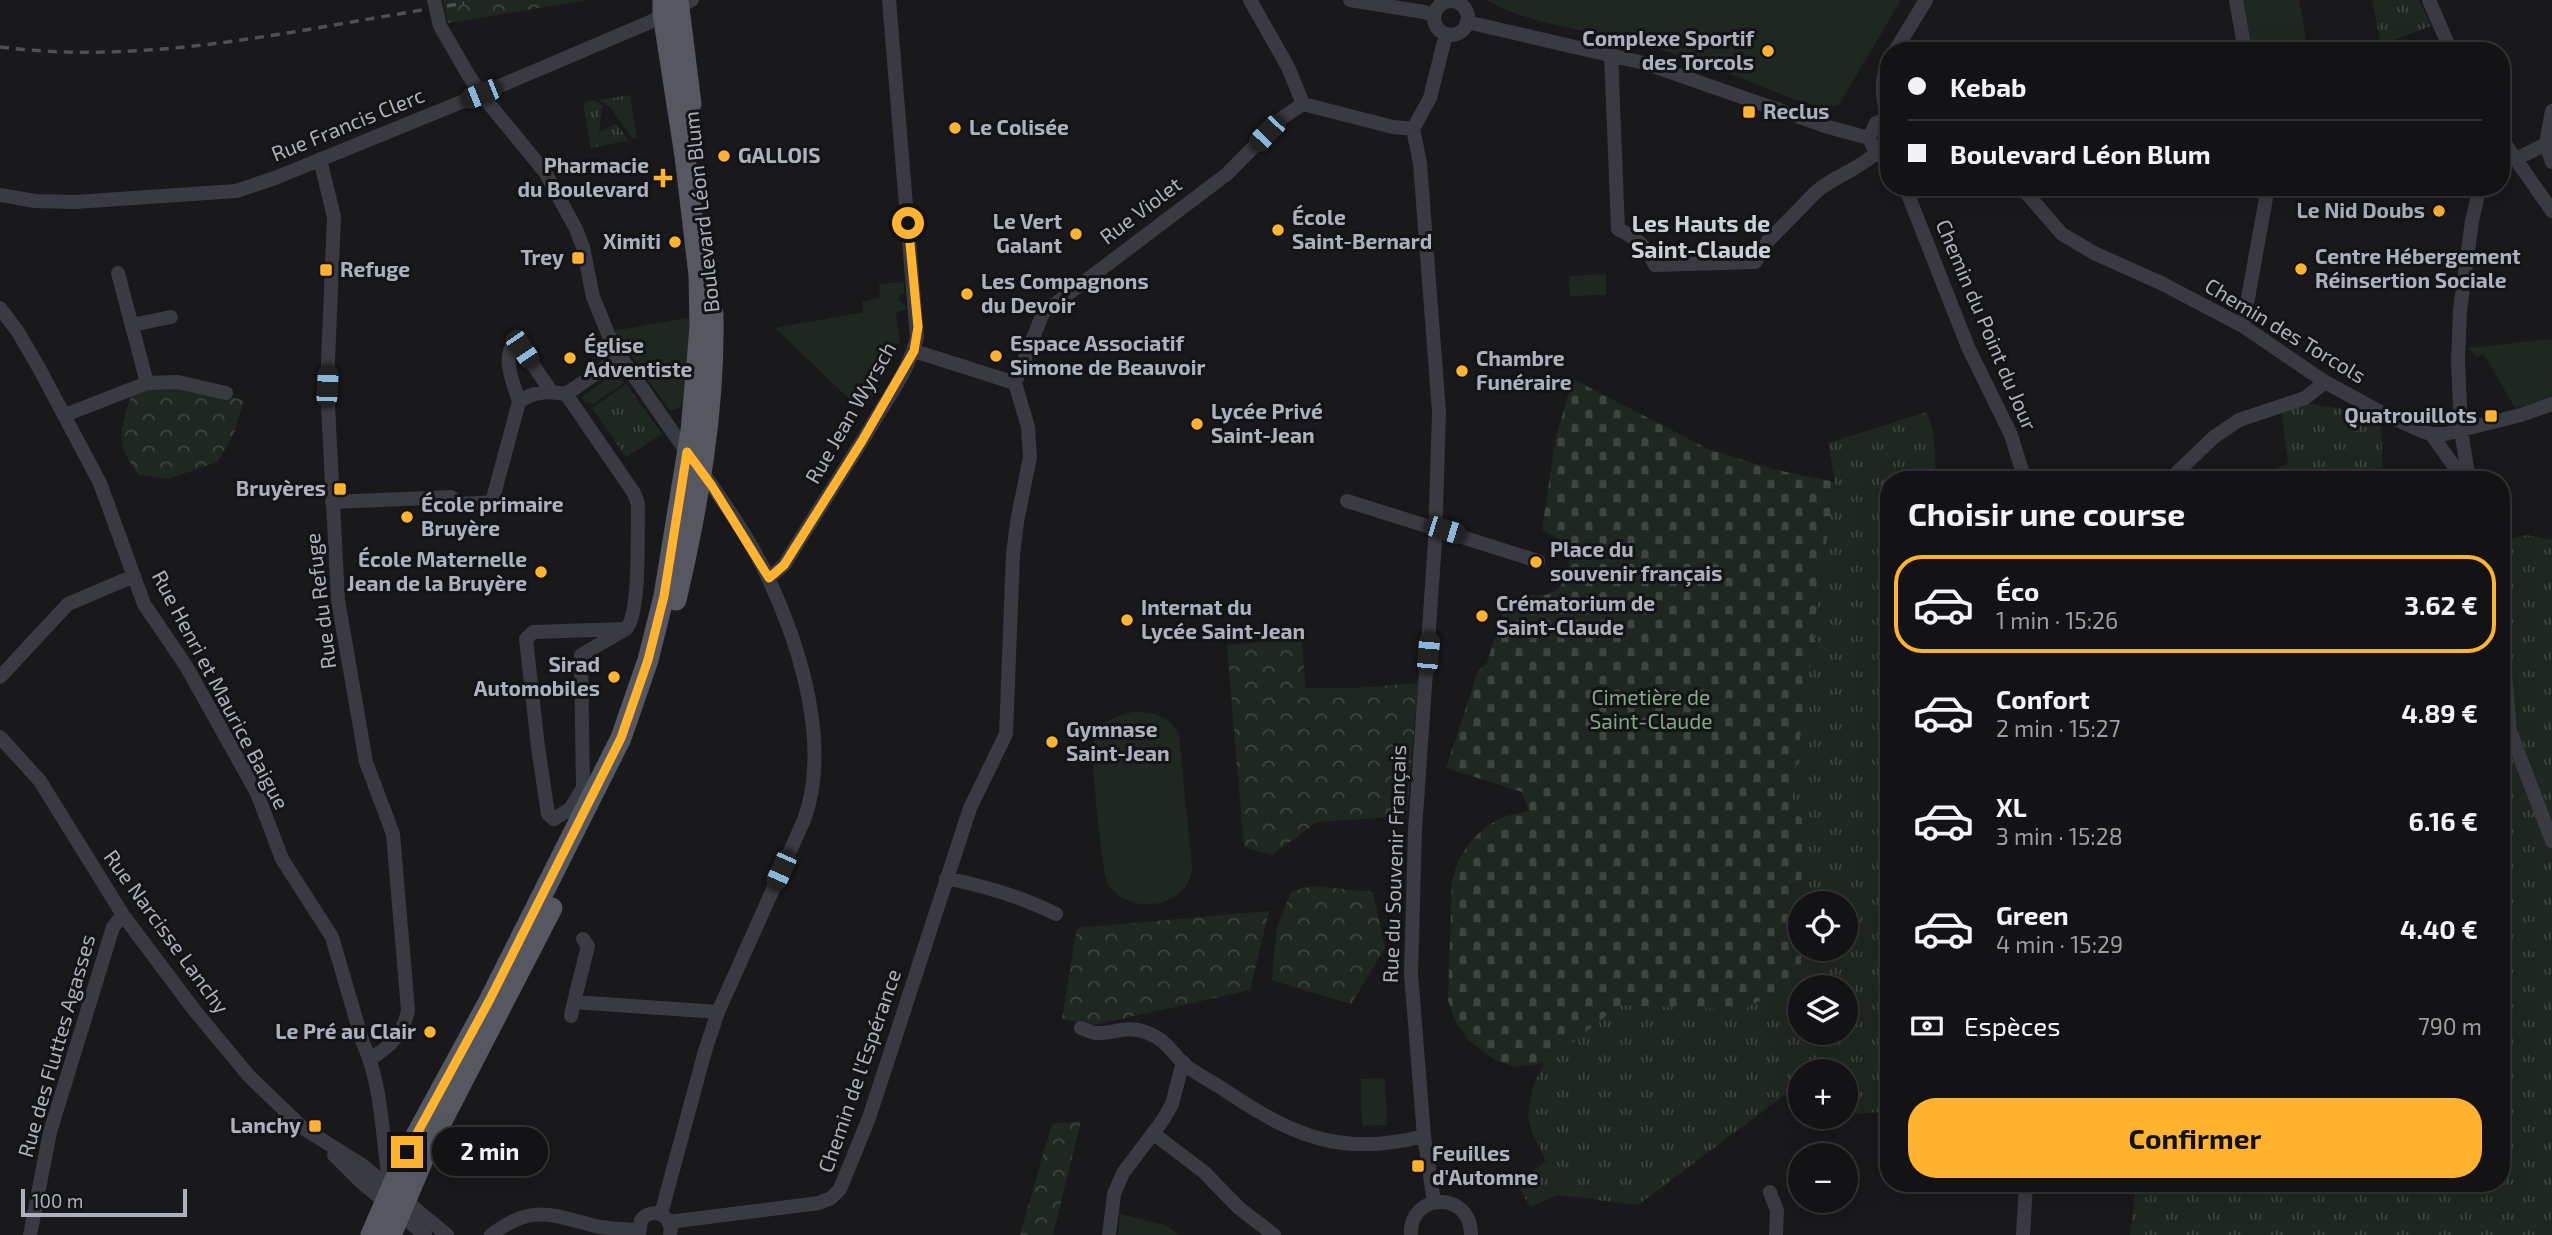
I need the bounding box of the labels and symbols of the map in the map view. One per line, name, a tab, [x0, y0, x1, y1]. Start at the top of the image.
place label: Complexe Sportif des Torcols	[1582, 25, 1755, 74]
marker: Complexe Sportif des Torcols	[1760, 43, 1776, 59]
car	[458, 76, 505, 112]
street label: Rue Francis Clerc	[267, 82, 428, 166]
place label: Reclus	[1763, 98, 1830, 123]
marker: Reclus	[1741, 104, 1757, 120]
street label: Boulevard Léon Blum	[678, 110, 724, 314]
car	[1245, 111, 1290, 155]
place label: Le Colisée	[969, 114, 1069, 139]
marker: Le Colisée	[947, 120, 963, 136]
place label: GALLOIS	[738, 142, 820, 167]
marker: GALLOIS	[716, 148, 732, 164]
place label: Pharmacie du Boulevard	[517, 152, 649, 201]
marker: Pharmacie du Boulevard	[655, 170, 671, 186]
street label: Rue Violet	[1094, 171, 1186, 249]
place label: Le Nid Doubs	[2297, 197, 2425, 222]
marker: Le Nid Doubs	[2431, 203, 2447, 219]
place label: École Saint-Bernard	[1292, 204, 1432, 253]
route start	[892, 207, 924, 239]
place label: Le Vert Galant	[993, 208, 1062, 257]
district label: Les Hauts de Saint-Claude	[1631, 209, 1771, 263]
street label: Chemin du Point du Jour	[1932, 215, 2043, 434]
marker: École Saint-Bernard	[1270, 222, 1286, 238]
marker: Le Vert Galant	[1068, 226, 1084, 242]
place label: Ximiti	[603, 228, 661, 253]
marker: Ximiti	[667, 234, 683, 250]
place label: Centre Hébergement Réinsertion Sociale	[2315, 243, 2521, 292]
place label: Trey	[521, 244, 564, 270]
marker: Trey	[570, 250, 586, 266]
place label: Refuge	[340, 256, 410, 281]
marker: Centre Hébergement Réinsertion Sociale	[2293, 261, 2309, 277]
marker: Refuge	[318, 262, 334, 278]
place label: Les Compagnons du Devoir	[981, 268, 1149, 317]
street label: Chemin des Torcols	[2201, 272, 2371, 388]
marker: Les Compagnons du Devoir	[959, 286, 975, 302]
car	[502, 326, 543, 372]
place label: Espace Associatif Simone de Beauvoir	[1010, 330, 1206, 379]
place label: Église Adventiste	[584, 332, 693, 381]
street label: Rue Jean Wyrsch	[799, 337, 900, 488]
place label: Chambre Funéraire	[1476, 345, 1572, 394]
marker: Espace Associatif Simone de Beauvoir	[988, 348, 1004, 364]
marker: Église Adventiste	[562, 350, 578, 366]
marker: Chambre Funéraire	[1454, 363, 1470, 379]
car	[316, 364, 339, 408]
place label: Lycée Privé Saint-Jean	[1211, 398, 1323, 447]
place label: Quatrouillots	[2344, 402, 2477, 428]
marker: Quatrouillots	[2483, 408, 2499, 424]
marker: Lycée Privé Saint-Jean	[1189, 416, 1205, 432]
place label: Bruyères	[236, 475, 326, 501]
marker: Bruyères	[332, 481, 348, 497]
place label: École primaire Bruyère	[421, 491, 564, 541]
marker: École primaire Bruyère	[399, 509, 415, 525]
car	[1422, 514, 1469, 546]
street label: Rue du Refuge	[299, 532, 340, 671]
place label: Place du souvenir français	[1550, 536, 1722, 587]
place label: École Maternelle Jean de la Bruyère	[347, 546, 527, 596]
marker: Place du souvenir français	[1528, 554, 1544, 570]
marker: École Maternelle Jean de la Bruyère	[533, 564, 549, 580]
street label: Rue Henri et Maurice Baigue	[148, 566, 295, 813]
place label: Crématorium de Saint-Claude	[1496, 590, 1655, 639]
place label: Internat du Lycée Saint-Jean	[1141, 594, 1305, 644]
marker: Crématorium de Saint-Claude	[1474, 608, 1490, 624]
marker: Internat du Lycée Saint-Jean	[1119, 612, 1135, 628]
car	[1416, 631, 1441, 675]
place label: Sirad Automobiles	[474, 651, 600, 700]
marker: Sirad Automobiles	[606, 669, 622, 685]
park label: Cimetière de Saint-Claude	[1589, 684, 1713, 733]
place label: Gymnase Saint-Jean	[1066, 716, 1170, 765]
marker: Gymnase Saint-Jean	[1044, 734, 1060, 750]
street label: Rue du Souvenir Français	[1377, 744, 1412, 984]
street label: Rue Narcisse Lanchy	[99, 844, 235, 1018]
car	[763, 847, 800, 893]
street label: Rue des Fluttes Agasses	[12, 931, 99, 1160]
street label: Chemin de l'Espérance	[812, 965, 905, 1176]
place label: Le Pré au Clair	[275, 1018, 416, 1043]
marker: Le Pré au Clair	[422, 1024, 438, 1040]
place label: Lanchy	[230, 1112, 301, 1138]
marker: Lanchy	[307, 1118, 323, 1134]
callout: 2 min	[432, 1128, 547, 1176]
route end	[391, 1136, 423, 1168]
place label: Feuilles d'Automne	[1432, 1140, 1538, 1189]
marker: Feuilles d'Automne	[1410, 1158, 1426, 1174]
scale bar	[21, 1186, 187, 1218]

